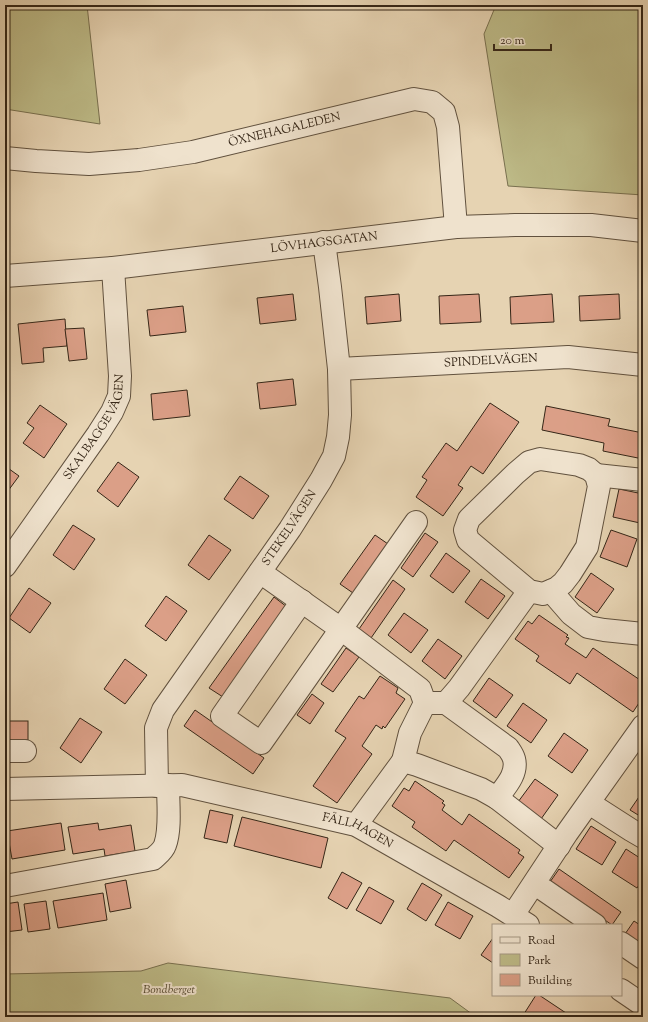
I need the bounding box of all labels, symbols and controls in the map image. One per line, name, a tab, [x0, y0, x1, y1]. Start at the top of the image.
scale bar	[494, 26, 551, 52]
text: 20 m	[500, 32, 525, 50]
street label: ÖXNEHAGALEDEN	[227, 108, 343, 152]
street label: LÖVHAGSGATAN	[270, 227, 379, 258]
street label: SPINDELVÄGEN	[443, 350, 539, 372]
street label: SKALBAGGEVÄGEN	[59, 373, 129, 484]
street label: STEKELVÄGEN	[258, 486, 322, 570]
street label: FÄLLHAGEN	[321, 809, 397, 853]
legend	[492, 924, 622, 996]
text: Road	[528, 932, 555, 950]
text: Park	[528, 952, 551, 970]
text: Building	[528, 972, 572, 990]
park label: Bondberget	[143, 981, 196, 999]

